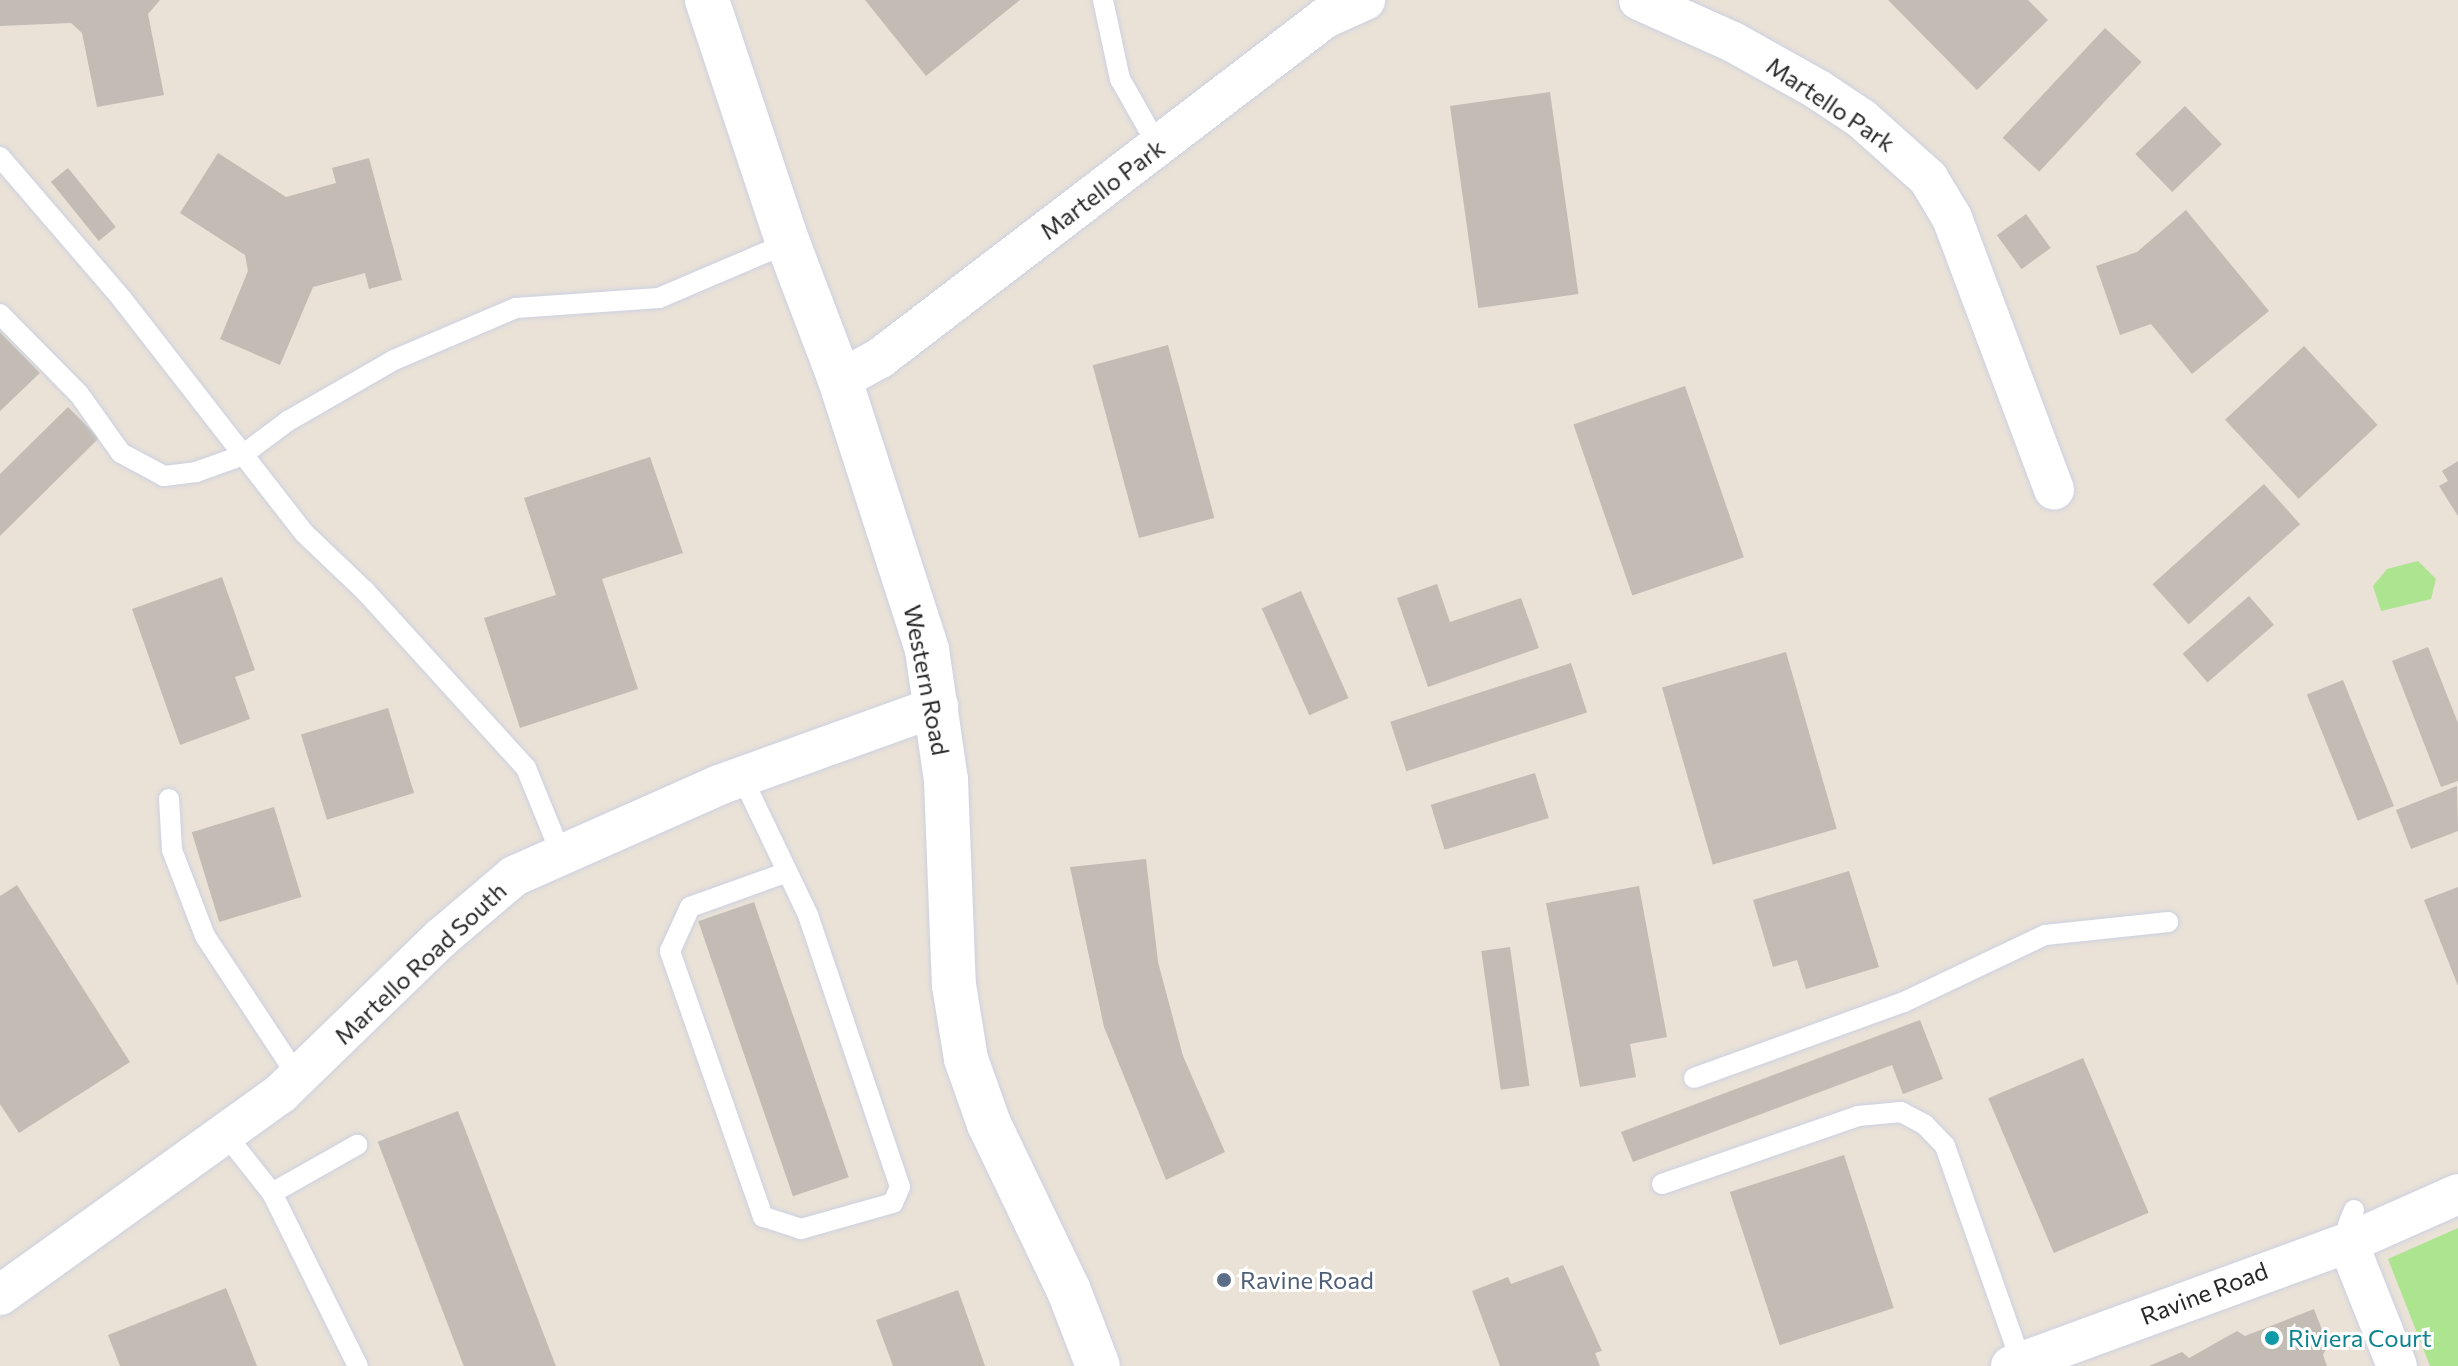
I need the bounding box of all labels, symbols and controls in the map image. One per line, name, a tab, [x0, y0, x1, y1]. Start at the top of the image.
street label: Martello Park	[1761, 51, 1901, 157]
street label: Martello Park	[1034, 133, 1170, 245]
street label: Western Road	[898, 602, 956, 758]
street label: Martello Road South	[328, 876, 512, 1050]
street label: Ravine Road	[2136, 1256, 2272, 1330]
place label: Ravine Road	[1240, 1266, 1374, 1294]
marker: Ravine Road	[1215, 1271, 1233, 1289]
place label: Riviera Court	[2288, 1324, 2431, 1352]
marker: Riviera Court	[2263, 1329, 2281, 1347]

